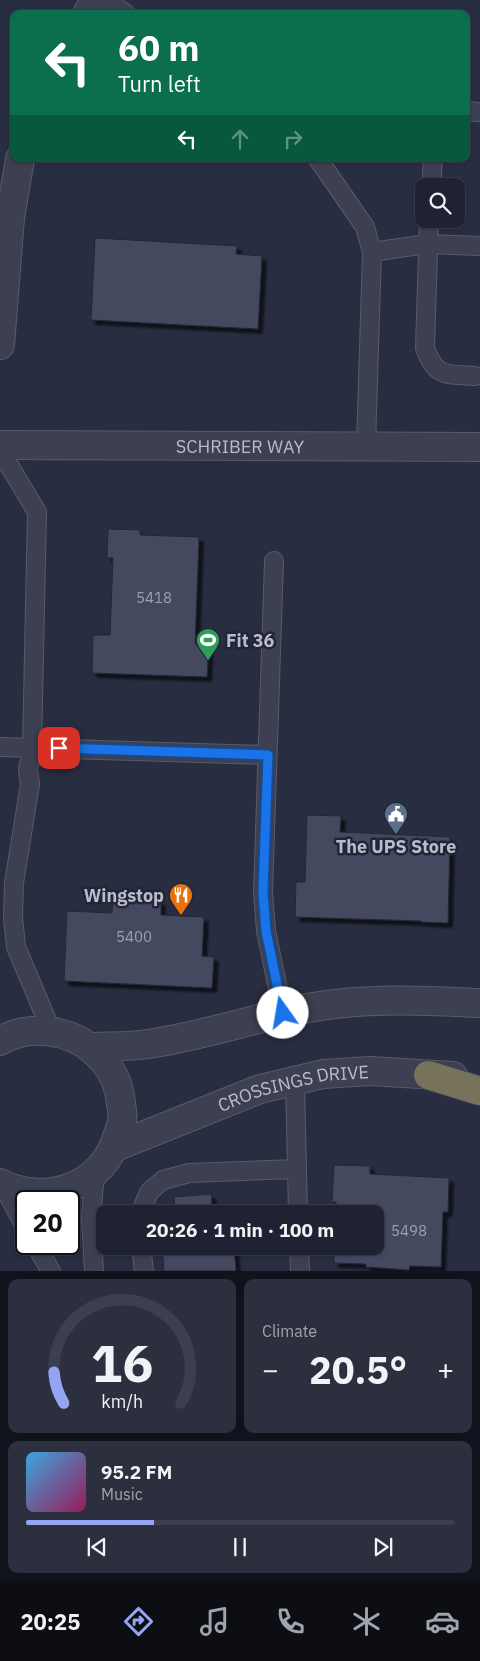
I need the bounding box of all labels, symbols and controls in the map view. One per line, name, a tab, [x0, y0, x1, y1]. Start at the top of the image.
text: 60 m	[118, 25, 200, 71]
icon: left	[35, 30, 100, 95]
text: Turn left	[118, 69, 201, 98]
icon: left	[173, 125, 201, 153]
icon: ahead	[226, 125, 254, 153]
icon: right	[279, 125, 307, 153]
map controls	[415, 178, 465, 228]
button: search	[415, 178, 465, 228]
street label: SCHRIBER WAY	[176, 434, 305, 458]
house number: 5418	[136, 588, 172, 607]
sports icon: Fit 36	[195, 627, 221, 661]
place label: Fit 36	[226, 629, 275, 652]
pin	[38, 727, 80, 769]
icon: arrive	[45, 734, 73, 762]
public building icon: The UPS Store	[383, 801, 409, 835]
place label: The UPS Store	[336, 835, 456, 858]
restaurant icon: Wingstop	[168, 882, 194, 916]
place label: Wingstop	[84, 884, 164, 907]
house number: 5400	[116, 927, 152, 946]
position arrow	[256, 986, 308, 1038]
street label: CROSSINGS DRIVE	[214, 1060, 369, 1116]
speed limit sign: 20	[15, 1190, 80, 1255]
text: 20:26 · 1 min · 100 m	[146, 1218, 334, 1242]
house number: 5498	[391, 1221, 427, 1240]
text: Climate	[262, 1321, 317, 1341]
text: 16	[91, 1329, 153, 1396]
text: 20.5°	[309, 1345, 407, 1394]
text: −	[262, 1351, 279, 1388]
text: +	[437, 1351, 454, 1388]
text: km/h	[101, 1390, 143, 1413]
text: 95.2 FM	[101, 1460, 172, 1484]
text: Music	[101, 1484, 143, 1504]
icon: previous	[83, 1533, 111, 1561]
icon: pause	[226, 1533, 254, 1561]
icon: next	[369, 1533, 397, 1561]
icon: directions	[121, 1604, 156, 1639]
icon: music	[197, 1604, 232, 1639]
icon: phone	[273, 1604, 308, 1639]
icon: climate	[349, 1604, 384, 1639]
icon: car	[425, 1604, 460, 1639]
text: 20:25	[20, 1607, 80, 1636]

